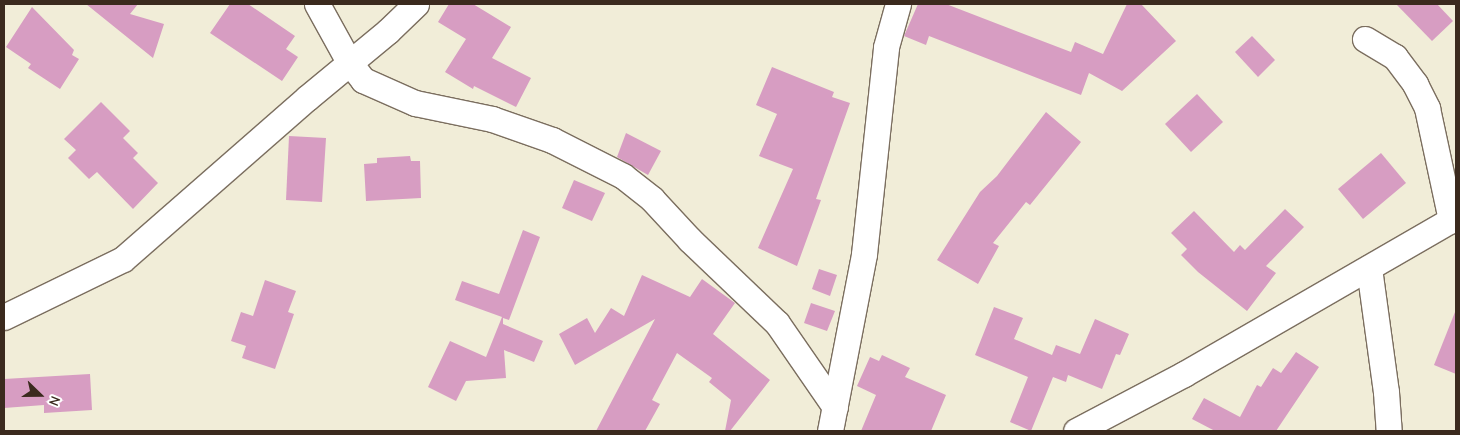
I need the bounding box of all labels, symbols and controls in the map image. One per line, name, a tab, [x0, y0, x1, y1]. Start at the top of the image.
north arrow	[15, 370, 65, 420]
text: N	[45, 393, 64, 408]

